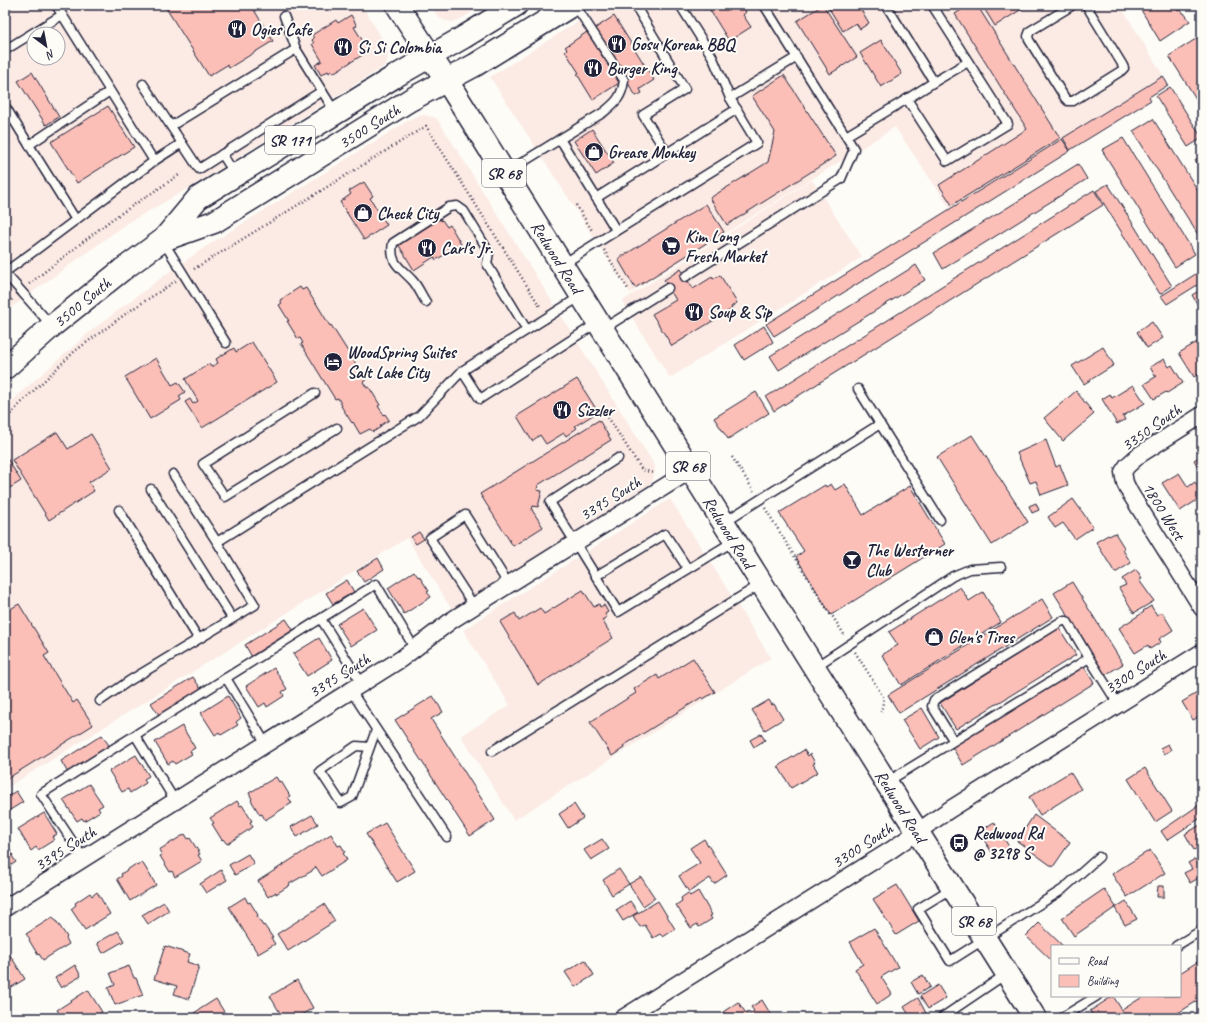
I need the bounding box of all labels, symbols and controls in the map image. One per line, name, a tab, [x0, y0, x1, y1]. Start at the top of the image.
restaurant icon: Ogies Cafe	[226, 18, 248, 40]
place label: Ogies Cafe	[251, 19, 314, 40]
north arrow	[26, 26, 66, 66]
restaurant icon: Gosu Korean BBQ	[606, 33, 628, 55]
place label: Gosu Korean BBQ	[631, 34, 737, 55]
restaurant icon: Si Si Colombia	[332, 36, 354, 58]
place label: Si Si Colombia	[357, 37, 443, 58]
text: N	[43, 47, 58, 63]
restaurant icon: Burger King	[582, 57, 604, 79]
place label: Burger King	[607, 58, 678, 79]
street label: 3500 South	[335, 99, 405, 153]
road number: SR 171	[265, 126, 315, 154]
shop icon: Grease Monkey	[583, 141, 605, 163]
place label: Grease Monkey	[608, 142, 696, 163]
road number: SR 68	[482, 159, 526, 187]
shop icon: Check City	[352, 202, 374, 224]
place label: Check City	[377, 203, 440, 224]
street label: Redwood Road	[526, 217, 588, 299]
place label: Kim Long Fresh Market	[685, 226, 768, 267]
supermarket icon: Kim Long Fresh Market	[660, 235, 682, 257]
restaurant icon: Carl's Jr.	[416, 237, 438, 259]
place label: Carl's Jr.	[441, 238, 493, 259]
street label: 3500 South	[49, 272, 117, 332]
restaurant icon: Soup & Sip	[683, 301, 705, 323]
place label: Soup & Sip	[708, 302, 773, 323]
place label: WoodSpring Suites Salt Lake City	[347, 342, 458, 383]
hotel icon: WoodSpring Suites Salt Lake City	[322, 351, 344, 373]
street label: 3350 South	[1117, 398, 1186, 456]
restaurant icon: Sizzler	[551, 399, 573, 421]
place label: Sizzler	[576, 400, 616, 421]
road number: SR 68	[666, 452, 710, 480]
street label: 3395 South	[576, 471, 646, 525]
street label: 1800 West	[1138, 479, 1191, 546]
street label: Redwood Road	[698, 492, 760, 574]
place label: The Westerner Club	[866, 540, 955, 581]
bar icon: The Westerner Club	[841, 549, 863, 571]
shop icon: Glen's Tires	[923, 626, 945, 648]
place label: Glen's Tires	[948, 627, 1016, 648]
street label: 3300 South	[1101, 644, 1171, 698]
street label: 3395 South	[305, 648, 375, 702]
street label: Redwood Road	[870, 766, 932, 848]
street label: 3300 South	[828, 817, 898, 873]
street label: 3395 South	[31, 821, 101, 875]
place label: Redwood Rd @ 3298 S	[973, 823, 1046, 864]
bus stop icon: Redwood Rd @ 3298 S	[948, 832, 970, 854]
road number: SR 68	[952, 907, 996, 935]
legend	[1051, 945, 1181, 997]
text: Road	[1087, 953, 1109, 969]
text: Building	[1087, 973, 1119, 989]

